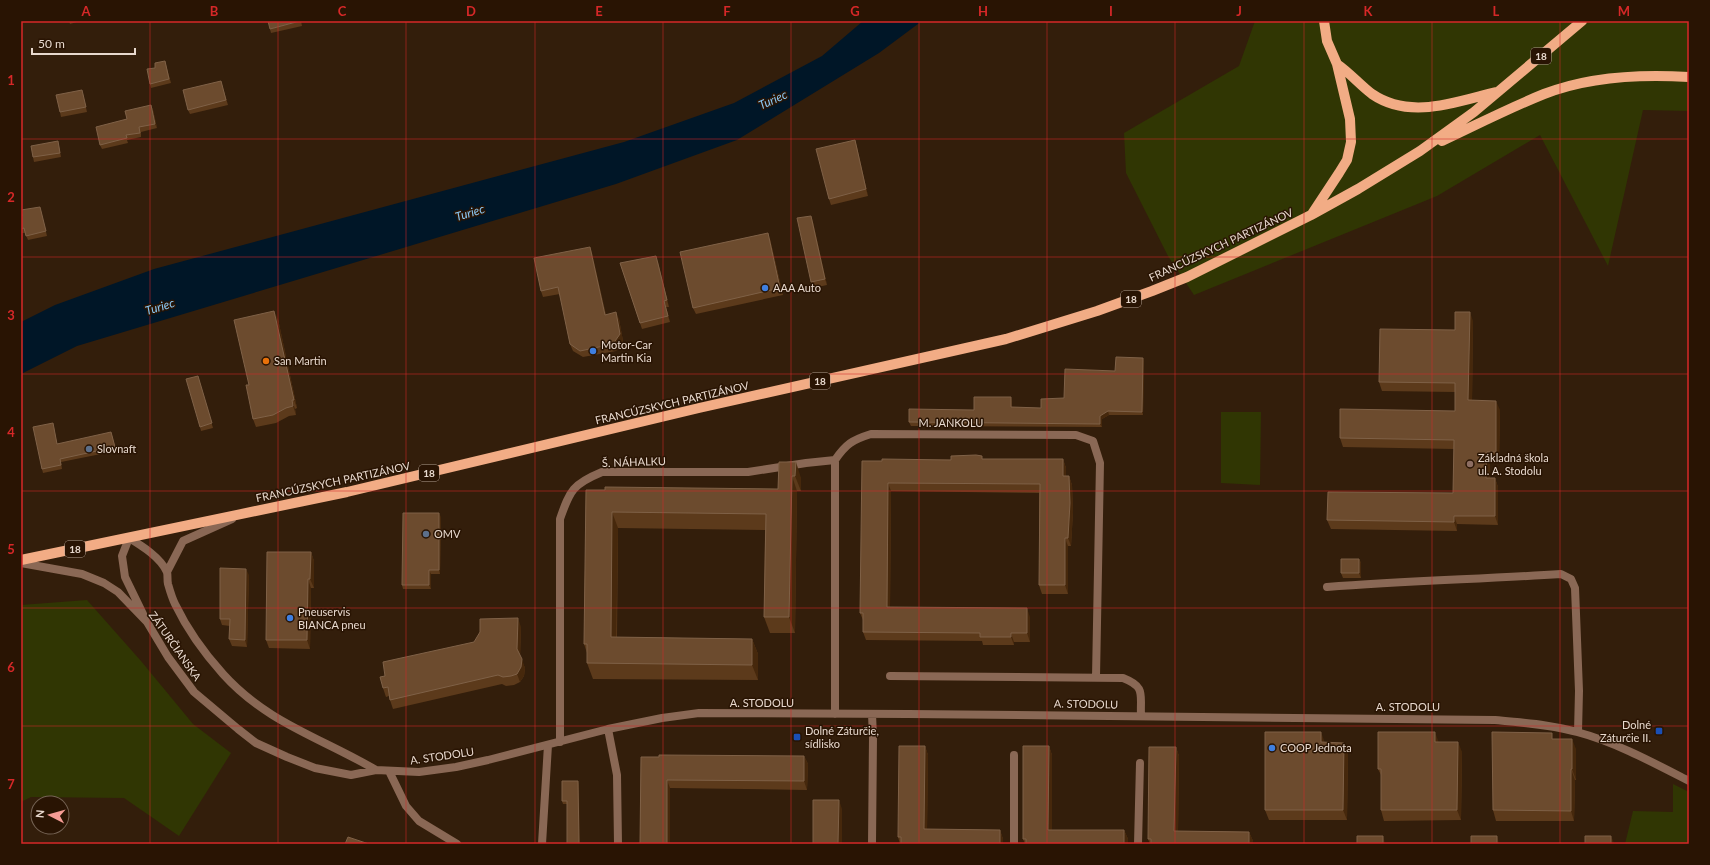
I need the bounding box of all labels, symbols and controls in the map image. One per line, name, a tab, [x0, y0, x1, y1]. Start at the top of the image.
text: A	[80, 3, 91, 19]
text: B	[210, 3, 219, 19]
text: C	[338, 3, 347, 19]
text: D	[466, 3, 476, 19]
text: E	[595, 3, 603, 19]
text: F	[723, 3, 731, 19]
text: G	[850, 3, 860, 19]
text: H	[978, 3, 988, 19]
text: I	[1109, 3, 1113, 19]
text: J	[1236, 3, 1242, 19]
text: K	[1364, 3, 1374, 19]
text: L	[1493, 3, 1500, 19]
text: M	[1618, 3, 1630, 19]
scale bar	[32, 30, 135, 56]
text: 50 m	[38, 36, 65, 51]
road number: 18	[1531, 48, 1551, 64]
text: 1	[7, 72, 15, 88]
water label: Turiec	[756, 86, 790, 112]
text: 2	[7, 189, 15, 205]
water label: Turiec	[453, 201, 487, 224]
street label: FRANCÚZSKYCH PARTIZÁNOV	[1147, 205, 1295, 284]
place label: AAA Auto	[773, 281, 821, 294]
marker: AAA Auto	[760, 283, 770, 293]
road number: 18	[1121, 291, 1141, 307]
water label: Turiec	[143, 295, 177, 318]
text: 3	[7, 307, 15, 323]
place label: Motor-Car Martin Kia	[601, 338, 652, 364]
marker: Motor-Car Martin Kia	[588, 346, 598, 356]
place label: San Martin	[274, 354, 327, 367]
marker: San Martin	[261, 356, 271, 366]
road number: 18	[810, 373, 830, 389]
street label: FRANCÚZSKYCH PARTIZÁNOV	[594, 378, 751, 427]
street label: M. JANKOLU	[919, 416, 983, 429]
text: 4	[7, 424, 15, 440]
place label: Slovnaft	[97, 442, 137, 455]
marker: Slovnaft	[84, 444, 94, 454]
place label: Základná škola ul. A. Stodolu	[1478, 451, 1549, 477]
street label: Š. NÁHALKU	[602, 454, 666, 469]
street label: FRANCÚZSKYCH PARTIZÁNOV	[255, 459, 412, 504]
marker: Základná škola ul. A. Stodolu	[1465, 459, 1475, 469]
road number: 18	[419, 465, 439, 481]
place label: OMV	[434, 527, 461, 540]
marker: OMV	[421, 529, 431, 539]
text: 5	[7, 541, 15, 557]
road number: 18	[65, 541, 85, 557]
place label: Pneuservis BIANCA pneu	[298, 605, 366, 631]
street label: ZÁTURČIANSKA	[147, 609, 204, 683]
marker: Pneuservis BIANCA pneu	[285, 613, 295, 623]
text: 6	[7, 659, 15, 675]
street label: A. STODOLU	[730, 696, 794, 709]
street label: A. STODOLU	[1054, 696, 1118, 711]
street label: A. STODOLU	[1376, 700, 1440, 713]
place label: Dolné Záturčie II.	[1600, 718, 1651, 744]
place label: Dolné Záturčie, sídlisko	[805, 724, 879, 750]
marker: Dolné Záturčie II.	[1654, 726, 1664, 736]
marker: Dolné Záturčie, sídlisko	[792, 732, 802, 742]
place label: COOP Jednota	[1280, 741, 1352, 754]
marker: COOP Jednota	[1267, 743, 1277, 753]
street label: A. STODOLU	[409, 745, 475, 766]
text: 7	[7, 776, 15, 792]
north arrow	[30, 795, 70, 835]
text: N	[33, 809, 46, 819]

